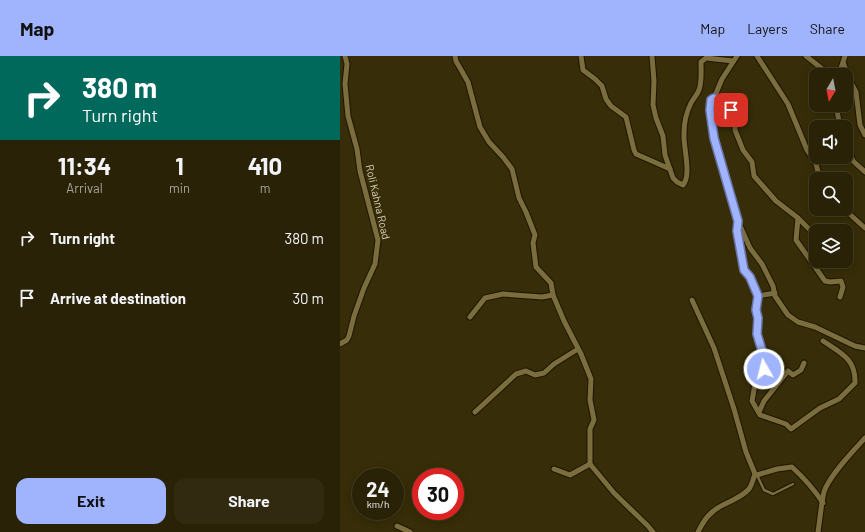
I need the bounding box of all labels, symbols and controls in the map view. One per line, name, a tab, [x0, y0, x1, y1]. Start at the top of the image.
text: Map	[20, 17, 54, 40]
text: Map	[700, 20, 725, 37]
text: Layers	[747, 20, 788, 37]
text: Share	[810, 20, 845, 37]
north arrow	[809, 68, 853, 112]
map controls	[809, 68, 853, 268]
text: 380 m	[82, 70, 157, 104]
icon: right	[16, 72, 68, 124]
pin	[714, 93, 748, 127]
icon: arrive	[720, 99, 742, 121]
text: Turn right	[82, 104, 158, 126]
button: sound	[809, 120, 853, 164]
text: 11:34	[58, 151, 111, 180]
text: 1	[175, 151, 184, 180]
text: 410	[248, 151, 282, 180]
street label: Roli Kahna Road	[364, 163, 393, 241]
button: search	[809, 172, 853, 216]
text: Arrival	[66, 180, 103, 196]
text: min	[169, 180, 190, 196]
text: m	[260, 180, 270, 196]
button: layers	[809, 224, 853, 268]
icon: right	[16, 227, 38, 249]
text: Turn right	[50, 229, 115, 247]
text: 380 m	[285, 229, 324, 247]
icon: arrive	[16, 287, 38, 309]
text: Arrive at destination	[50, 289, 186, 307]
text: 30 m	[292, 289, 324, 307]
position arrow	[743, 348, 785, 390]
speed limit sign: 30	[412, 468, 464, 520]
text: 24	[366, 477, 390, 501]
button: Exit	[16, 478, 166, 524]
button: Share	[174, 478, 324, 524]
text: km/h	[367, 498, 389, 510]

